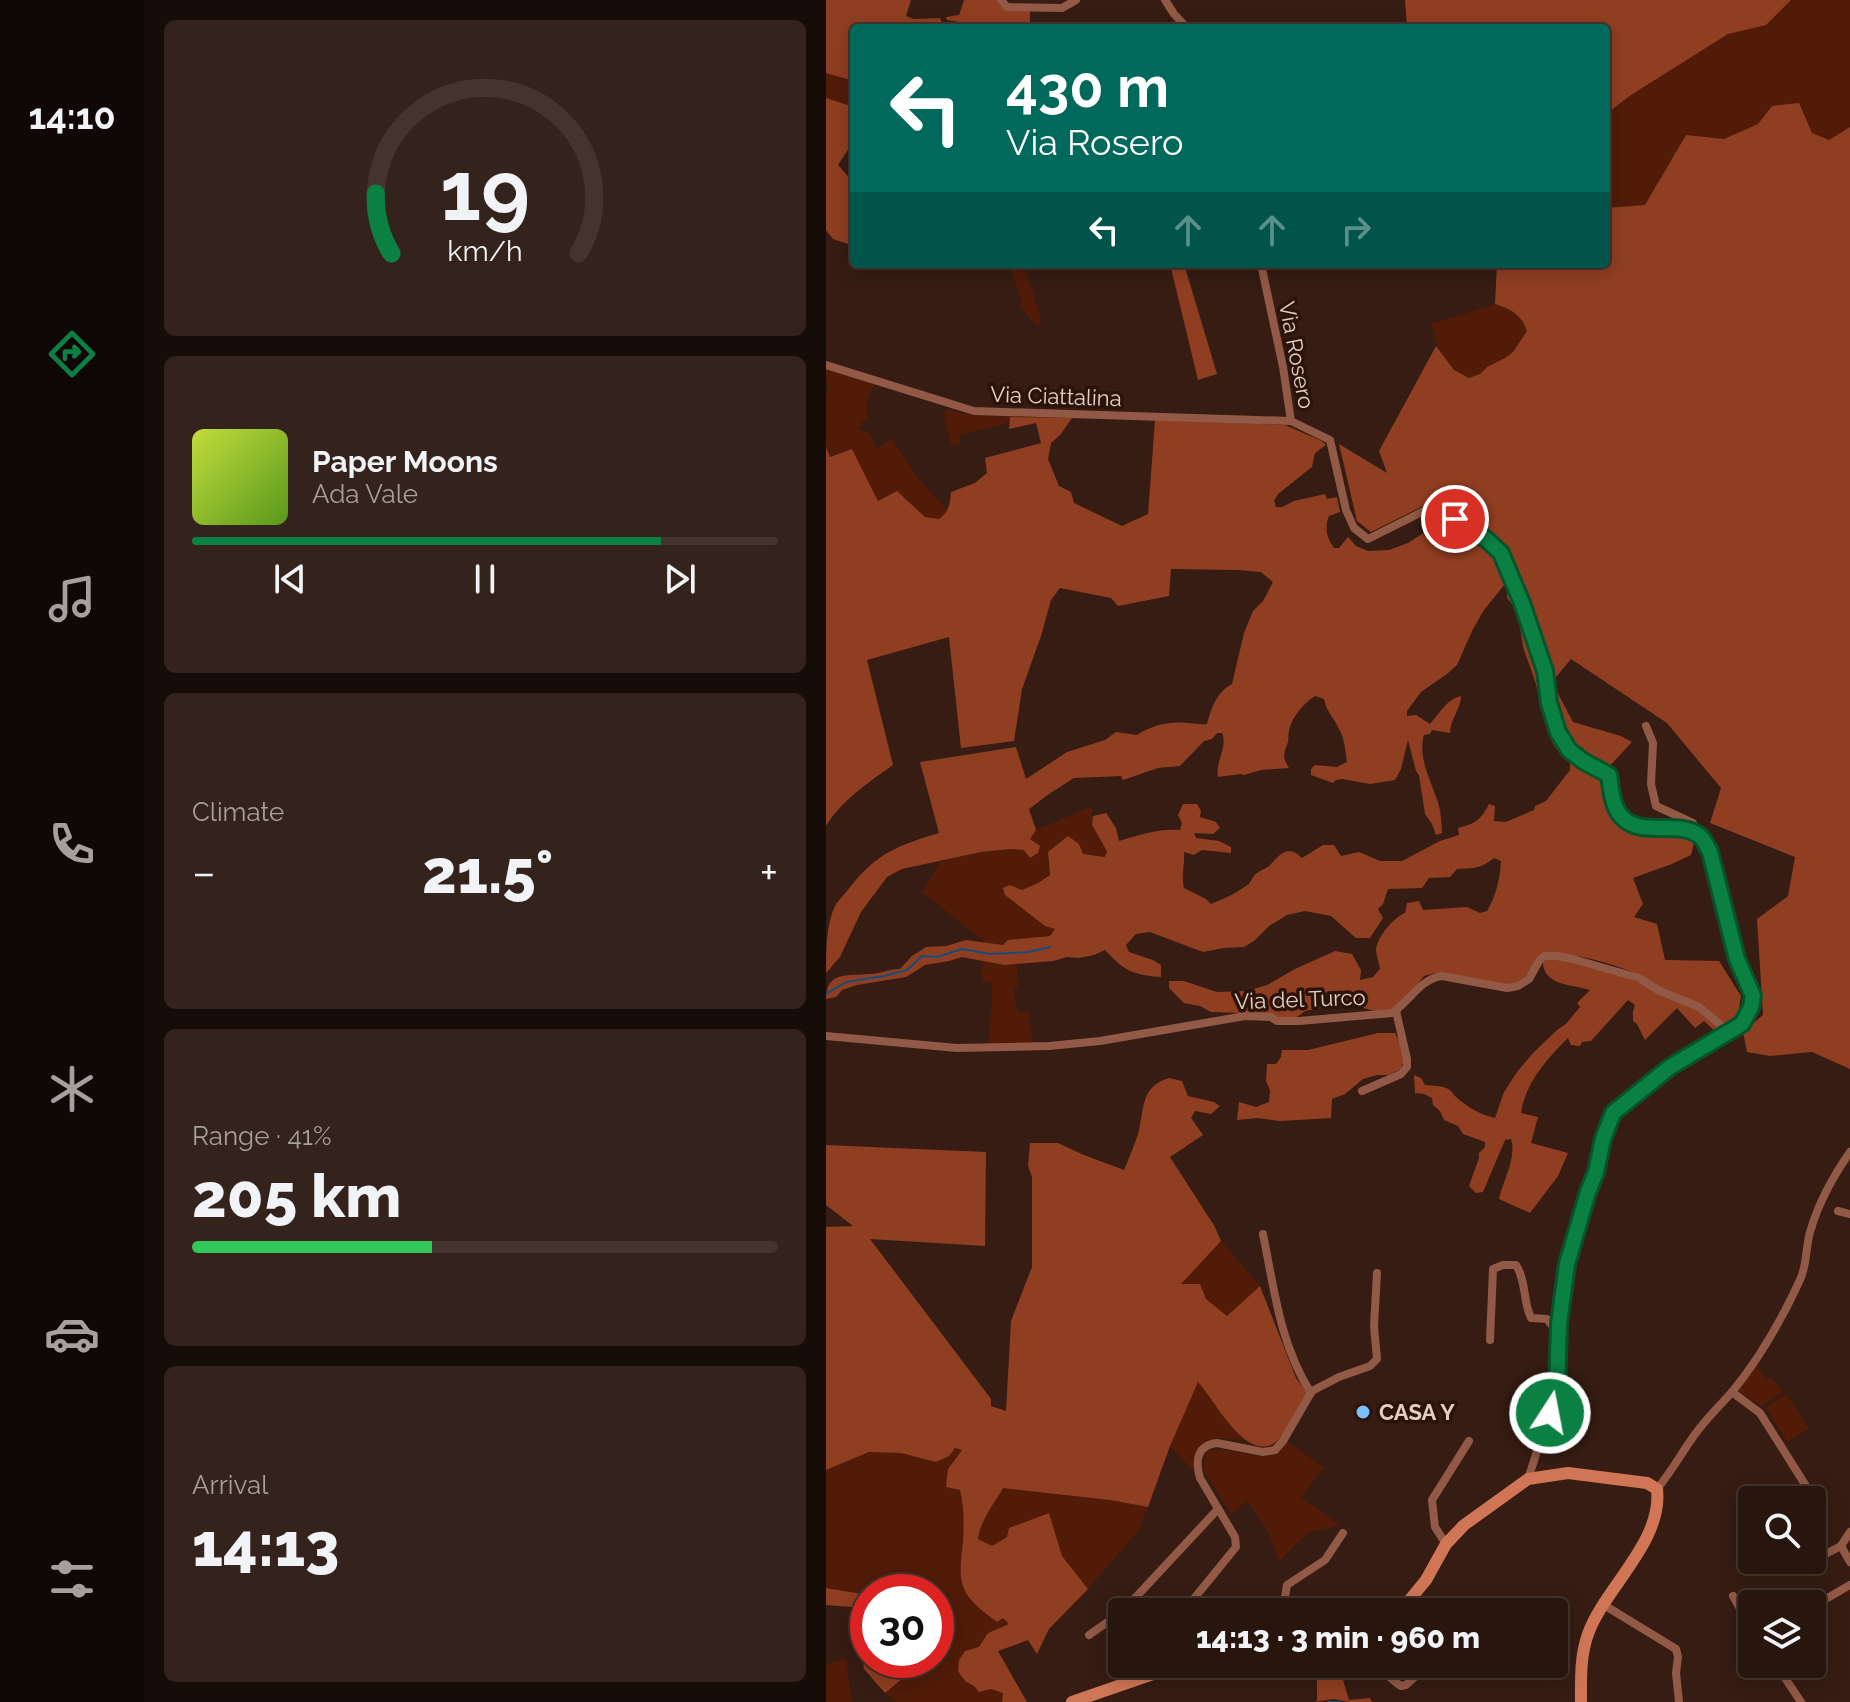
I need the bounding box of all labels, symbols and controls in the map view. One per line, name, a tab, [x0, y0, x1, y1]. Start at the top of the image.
text: 430 m	[1006, 54, 1169, 120]
icon: left	[874, 56, 978, 160]
text: 14:10	[28, 95, 116, 137]
text: Via Rosero	[1006, 121, 1183, 163]
text: 19	[440, 142, 530, 239]
icon: left	[1082, 208, 1126, 252]
icon: ahead	[1166, 208, 1210, 252]
icon: ahead	[1250, 208, 1294, 252]
icon: right	[1334, 208, 1378, 252]
text: km/h	[447, 234, 523, 268]
street label: Via Rosero	[1274, 299, 1320, 411]
icon: directions	[44, 326, 100, 382]
street label: Via Ciattalina	[990, 381, 1122, 411]
text: Paper Moons	[312, 444, 498, 479]
text: Ada Vale	[312, 479, 418, 509]
pin	[1421, 485, 1489, 553]
icon: arrive	[1433, 497, 1477, 541]
icon: previous	[268, 557, 312, 601]
icon: pause	[463, 557, 507, 601]
icon: next	[658, 557, 702, 601]
icon: music	[44, 571, 100, 627]
text: Climate	[192, 797, 284, 827]
icon: phone	[44, 816, 100, 872]
text: 21.5°	[422, 837, 553, 907]
text: −	[192, 847, 216, 898]
text: +	[760, 847, 778, 898]
street label: Via del Turco	[1234, 984, 1366, 1014]
icon: climate	[44, 1061, 100, 1117]
text: Range · 41%	[192, 1121, 332, 1151]
text: 205 km	[192, 1161, 401, 1231]
icon: car	[44, 1306, 100, 1362]
position arrow	[1508, 1371, 1592, 1455]
place label: CASA Y	[1379, 1399, 1455, 1425]
marker: CASA Y	[1354, 1403, 1372, 1421]
text: Arrival	[192, 1470, 268, 1500]
map controls	[1738, 1486, 1826, 1678]
button: search	[1738, 1486, 1826, 1574]
text: 14:13	[192, 1510, 339, 1580]
icon: filters	[44, 1551, 100, 1607]
speed limit sign: 30	[850, 1574, 954, 1678]
button: layers	[1738, 1590, 1826, 1678]
text: 14:13 · 3 min · 960 m	[1196, 1620, 1480, 1655]

